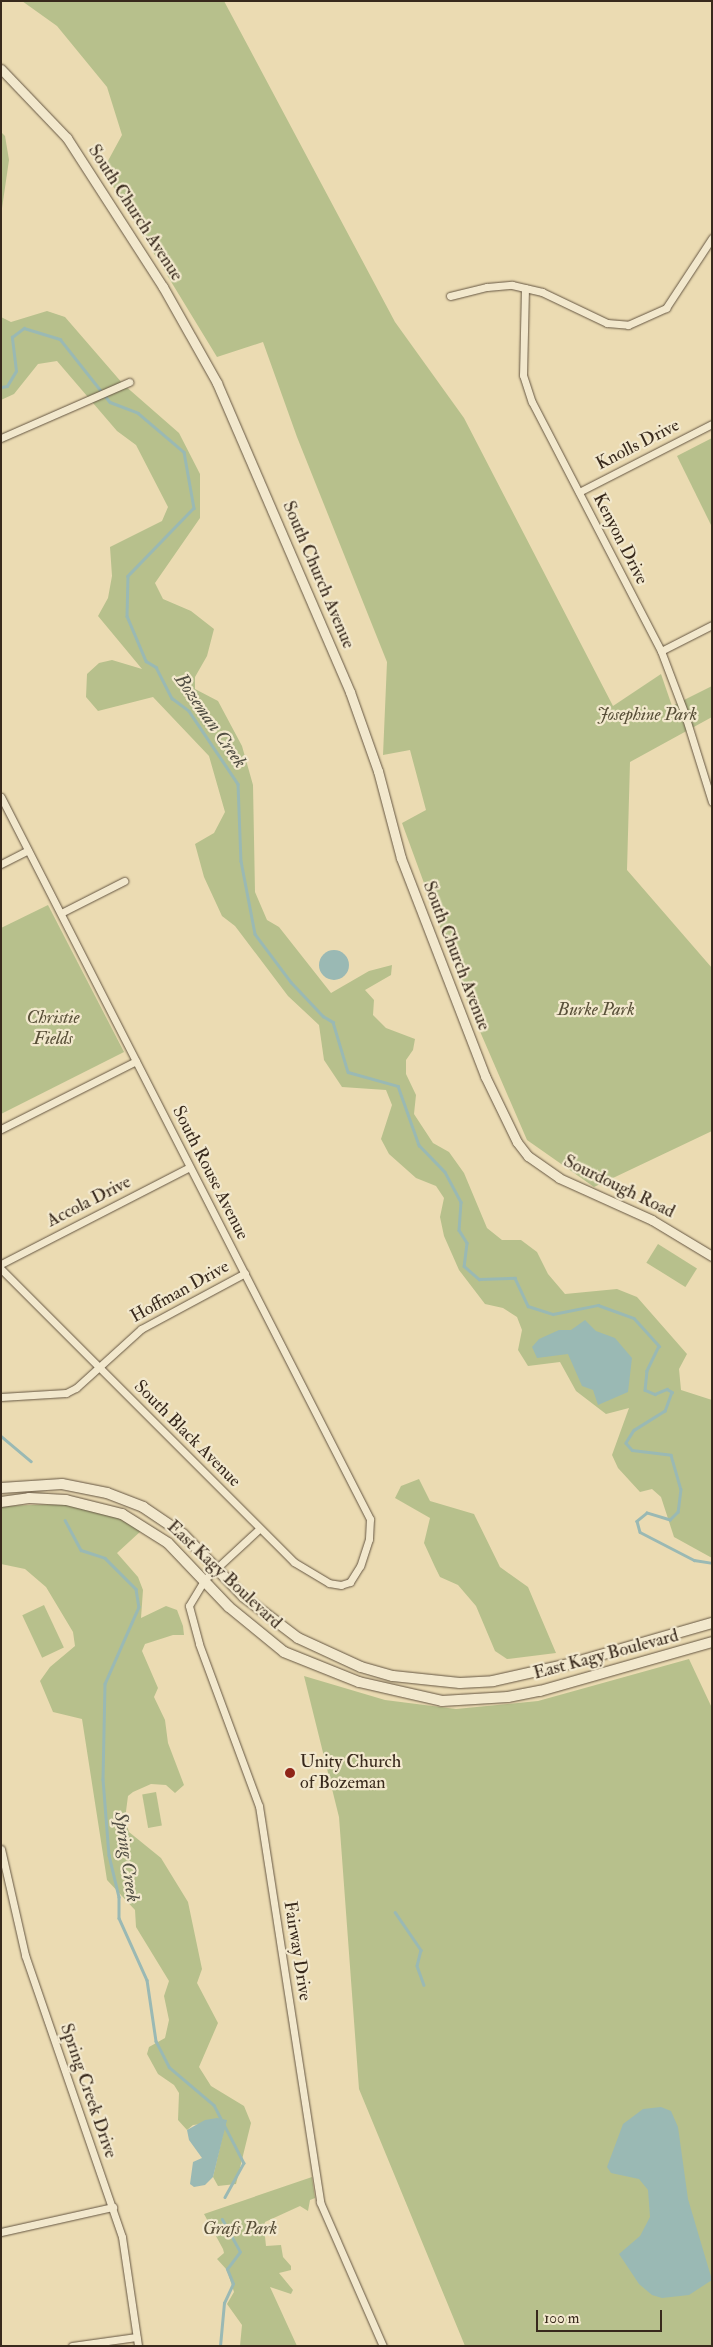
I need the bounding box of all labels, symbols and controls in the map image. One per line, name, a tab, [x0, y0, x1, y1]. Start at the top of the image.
street label: South Church Avenue	[83, 141, 187, 285]
street label: Knolls Drive	[593, 415, 683, 475]
street label: Kenyon Drive	[588, 490, 652, 588]
street label: South Church Avenue	[277, 498, 359, 652]
water label: Bozeman Creek	[169, 669, 251, 773]
park label: Josephine Park	[597, 704, 697, 726]
street label: South Church Avenue	[418, 878, 494, 1034]
park label: Burke Park	[557, 999, 635, 1021]
park label: Christie Fields	[27, 1008, 79, 1050]
street label: South Rouse Avenue	[167, 1102, 253, 1244]
street label: Sourdough Road	[560, 1151, 678, 1223]
street label: Accola Drive	[43, 1172, 135, 1232]
street label: Hoffman Drive	[127, 1256, 233, 1328]
street label: South Black Avenue	[129, 1376, 245, 1492]
street label: East Kagy Boulevard	[162, 1516, 286, 1634]
street label: East Kagy Boulevard	[531, 1625, 681, 1685]
place label: Unity Church of Bozeman	[300, 1752, 401, 1795]
marker: Unity Church of Bozeman	[284, 1767, 296, 1779]
water label: Spring Creek	[108, 1810, 144, 1904]
street label: Fairway Drive	[278, 1899, 316, 2003]
street label: Spring Creek Drive	[55, 2021, 121, 2161]
park label: Grafs Park	[203, 2218, 277, 2240]
scale bar	[538, 2300, 664, 2332]
text: 100 m	[544, 2309, 579, 2328]

